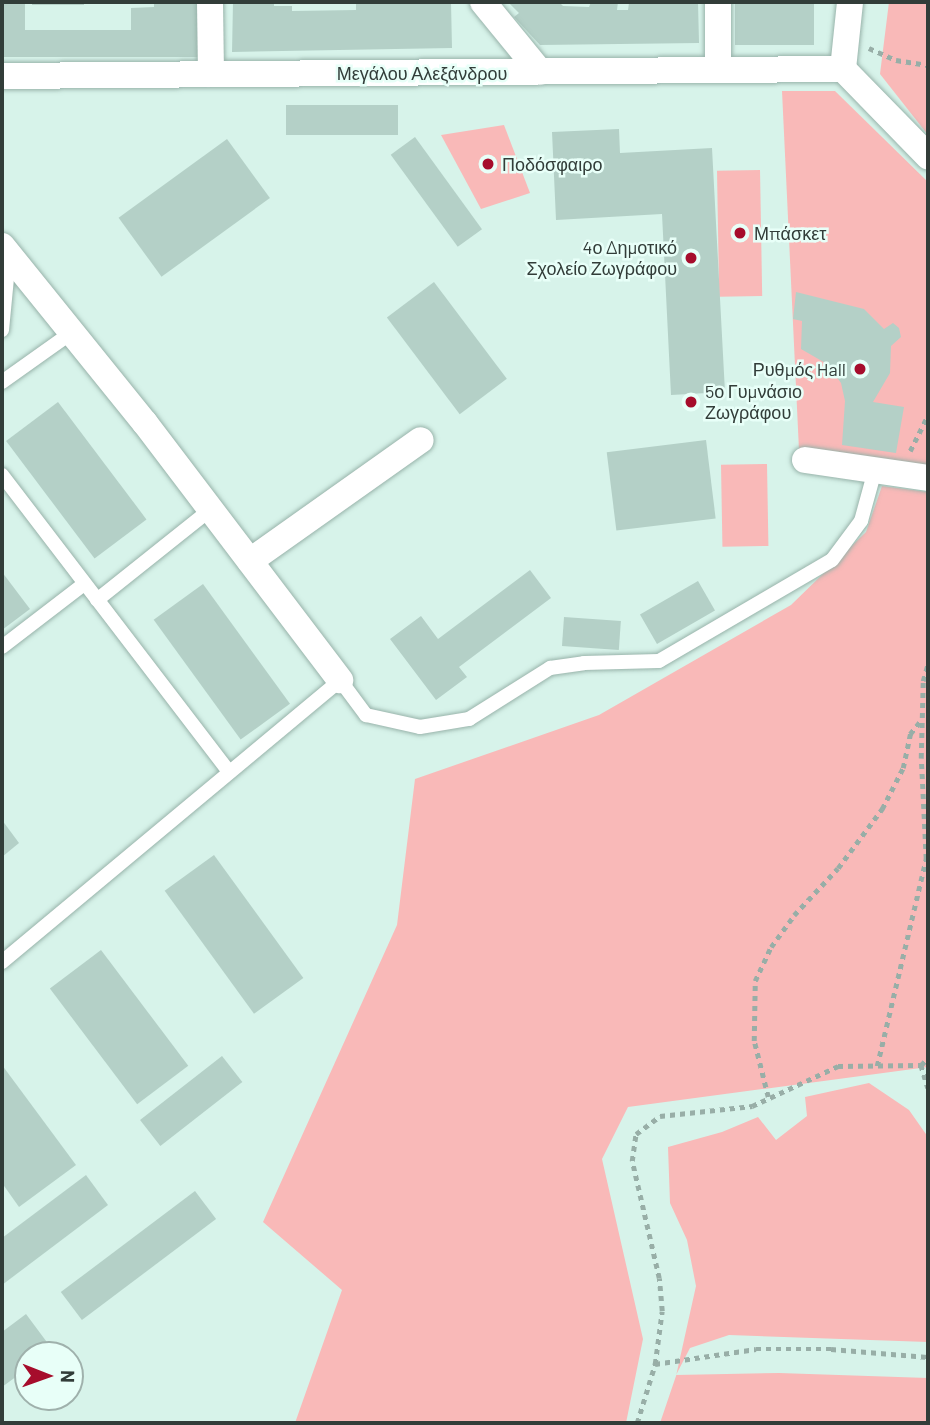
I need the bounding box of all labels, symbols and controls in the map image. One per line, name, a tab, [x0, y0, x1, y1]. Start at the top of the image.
street label: Μεγάλου Αλεξάνδρου	[337, 62, 507, 84]
place label: Ποδόσφαιρο	[502, 153, 602, 175]
marker: Ποδόσφαιρο	[480, 156, 496, 172]
place label: Μπάσκετ	[754, 222, 826, 244]
marker: Μπάσκετ	[732, 225, 748, 241]
place label: 4ο Δημοτικό Σχολείο Ζωγράφου	[526, 237, 677, 280]
marker: 4ο Δημοτικό Σχολείο Ζωγράφου	[683, 250, 699, 266]
place label: Ρυθμός Hall	[753, 358, 846, 380]
marker: Ρυθμός Hall	[852, 361, 868, 377]
place label: 5ο Γυμνάσιο Ζωγράφου	[705, 381, 802, 424]
marker: 5ο Γυμνάσιο Ζωγράφου	[683, 394, 699, 410]
north arrow	[14, 1341, 84, 1411]
text: N	[57, 1370, 80, 1383]

